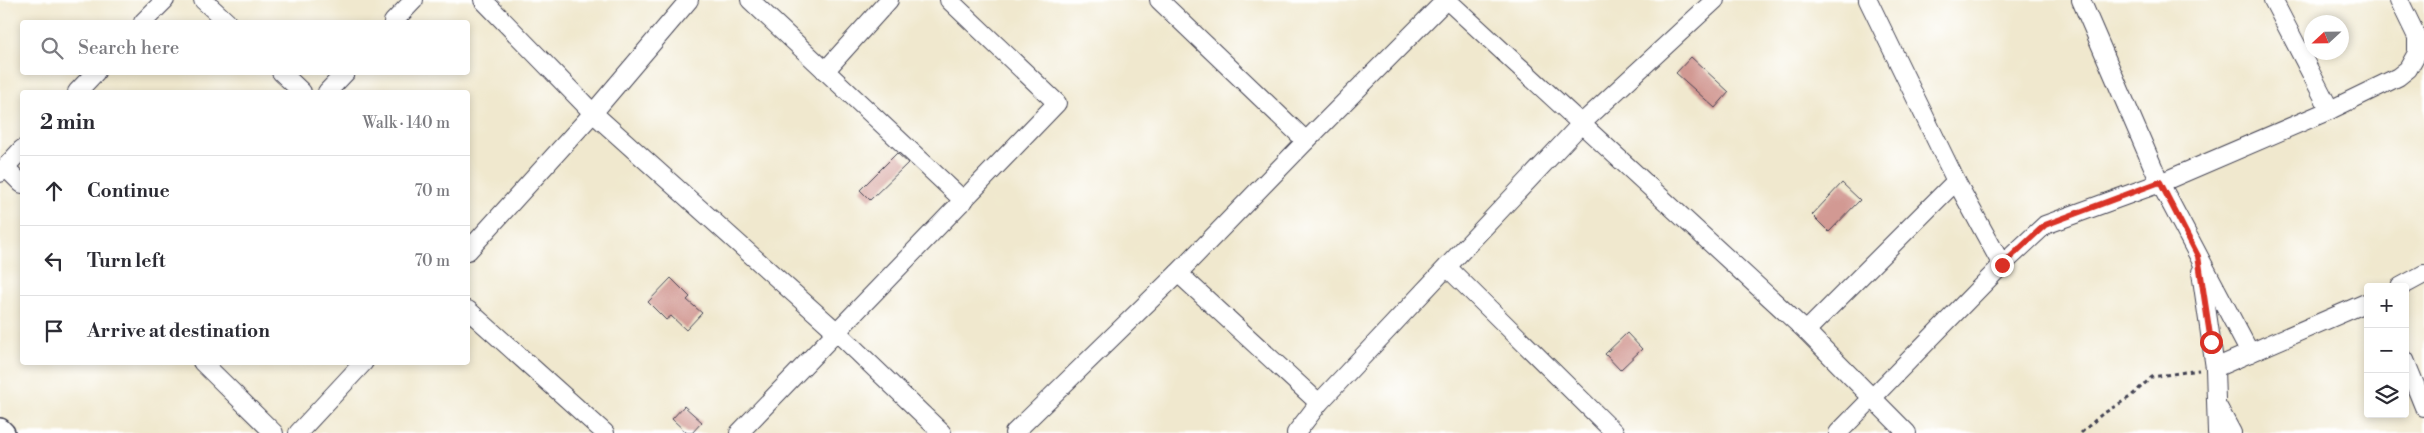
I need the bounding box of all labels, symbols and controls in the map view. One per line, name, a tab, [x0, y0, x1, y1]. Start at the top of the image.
north arrow	[2304, 15, 2349, 60]
search box	[20, 20, 470, 75]
icon: search	[38, 34, 66, 62]
text: Search here	[78, 36, 179, 60]
text: 2 min	[40, 110, 95, 136]
text: Walk · 140 m	[362, 113, 450, 133]
icon: ahead	[40, 177, 68, 205]
text: Continue	[87, 179, 170, 203]
text: 70 m	[414, 181, 450, 201]
icon: left	[40, 247, 68, 275]
text: Turn left	[87, 249, 166, 273]
text: 70 m	[414, 251, 450, 271]
route end	[1991, 254, 2014, 277]
map controls	[2364, 283, 2409, 418]
button: +	[2364, 283, 2409, 328]
icon: arrive	[40, 317, 68, 345]
text: Arrive at destination	[87, 319, 270, 343]
button: −	[2364, 328, 2409, 373]
route start	[2200, 331, 2223, 354]
button: layers	[2364, 373, 2409, 418]

